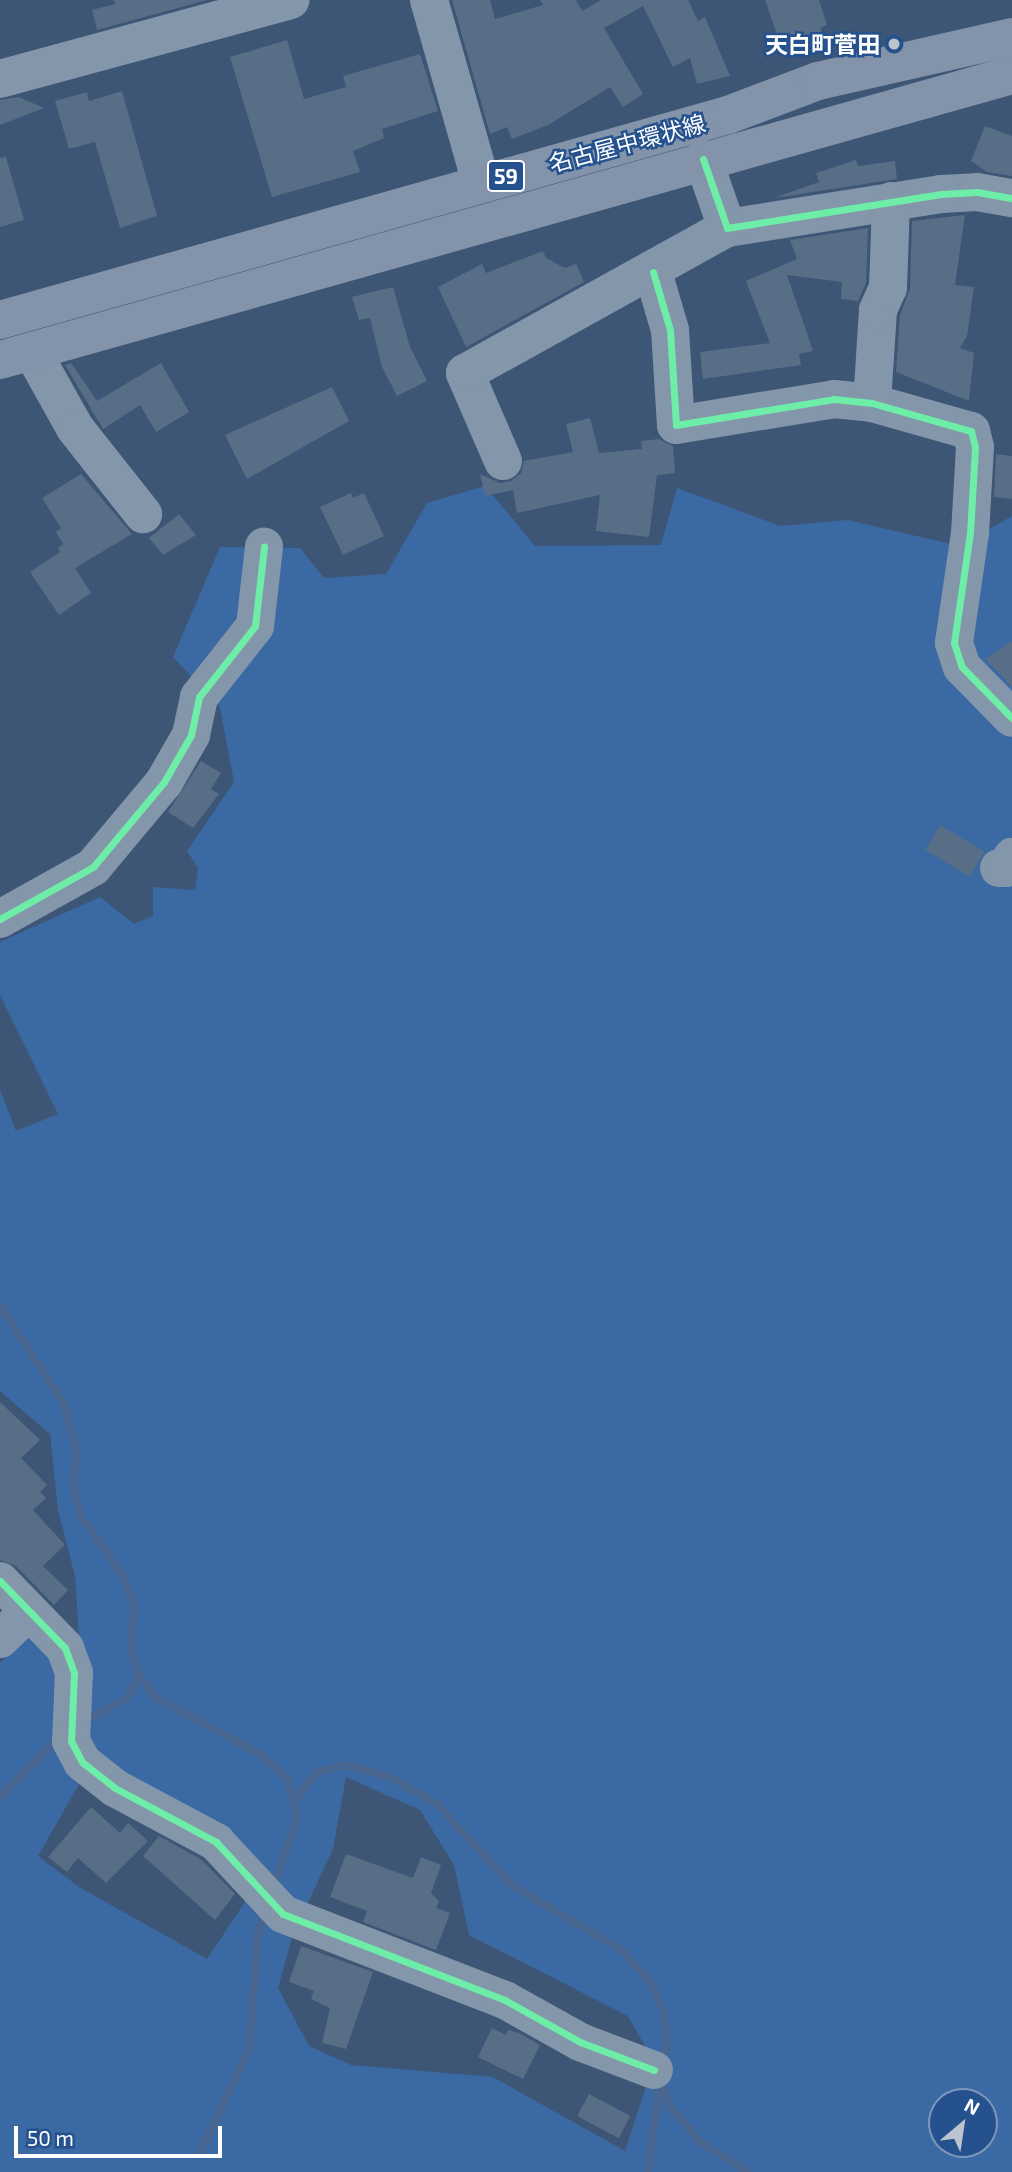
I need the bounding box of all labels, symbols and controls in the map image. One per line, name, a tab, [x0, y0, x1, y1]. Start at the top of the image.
place label: 天白町菅田	[765, 30, 880, 58]
marker: 天白町菅田	[886, 36, 902, 52]
street label: 名古屋中環状線	[546, 109, 708, 177]
road number: 59	[487, 158, 525, 194]
north arrow	[928, 2088, 998, 2158]
text: N	[961, 2093, 984, 2119]
scale bar	[18, 2112, 226, 2156]
text: 50 m	[27, 2125, 74, 2150]

